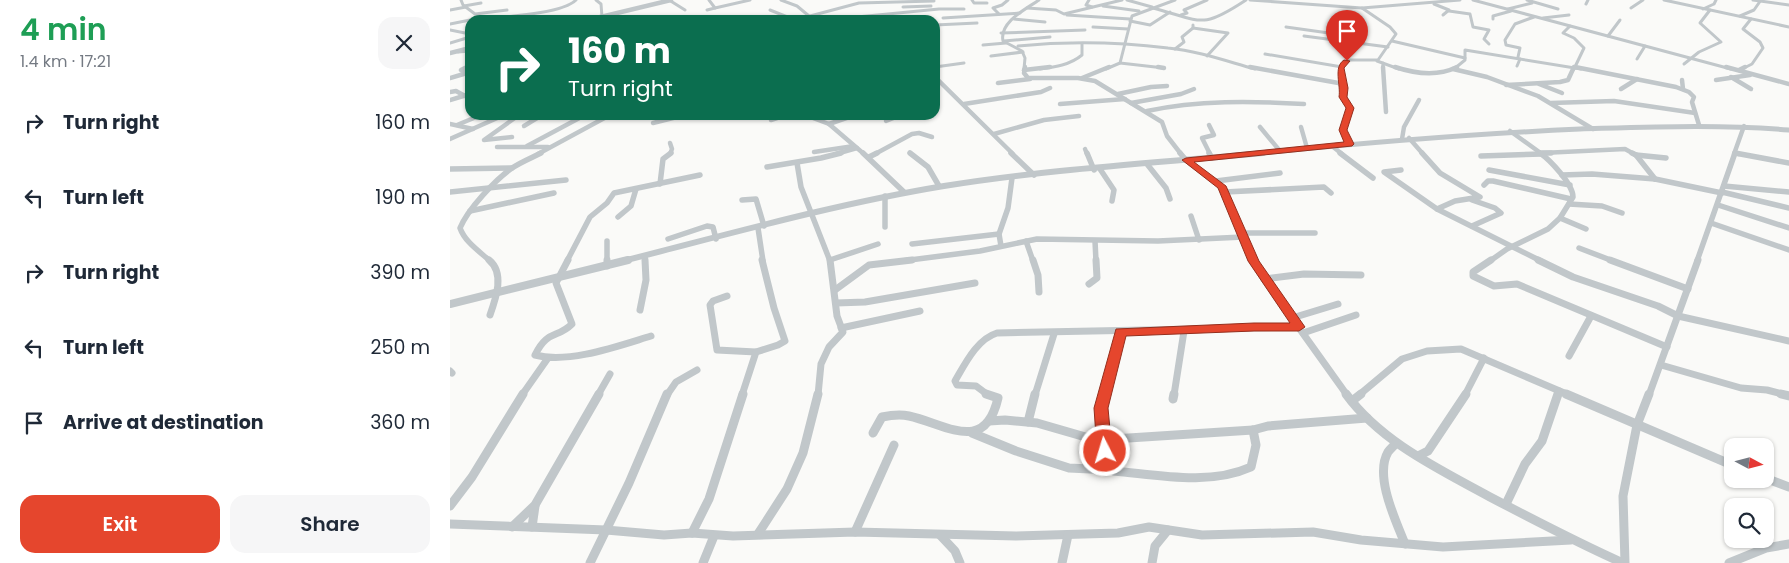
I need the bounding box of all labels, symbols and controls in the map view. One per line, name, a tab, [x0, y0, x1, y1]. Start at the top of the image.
text: 4 min	[20, 8, 107, 51]
pin	[1326, 10, 1368, 61]
button: close	[378, 17, 430, 69]
icon: arrive	[1333, 17, 1361, 45]
text: 160 m	[568, 26, 671, 75]
icon: right	[485, 35, 550, 100]
text: 1.4 km · 17:21	[20, 50, 111, 73]
text: Turn right	[568, 73, 673, 104]
icon: right	[20, 109, 48, 137]
text: Turn right	[63, 109, 159, 136]
text: 160 m	[375, 109, 430, 136]
icon: left	[20, 184, 48, 212]
text: Turn left	[63, 184, 144, 211]
text: 190 m	[375, 184, 430, 211]
icon: right	[20, 259, 48, 287]
text: Turn right	[63, 259, 159, 286]
text: 390 m	[370, 259, 430, 286]
icon: left	[20, 334, 48, 362]
text: Turn left	[63, 334, 144, 361]
text: 250 m	[371, 334, 430, 361]
icon: arrive	[20, 409, 48, 437]
text: Arrive at destination	[63, 409, 264, 436]
text: 360 m	[370, 409, 430, 436]
position arrow	[1078, 424, 1130, 476]
north arrow	[1724, 438, 1774, 488]
map controls	[1724, 438, 1774, 548]
button: Exit	[20, 495, 220, 553]
button: Share	[230, 495, 430, 553]
button: search	[1724, 498, 1774, 548]

